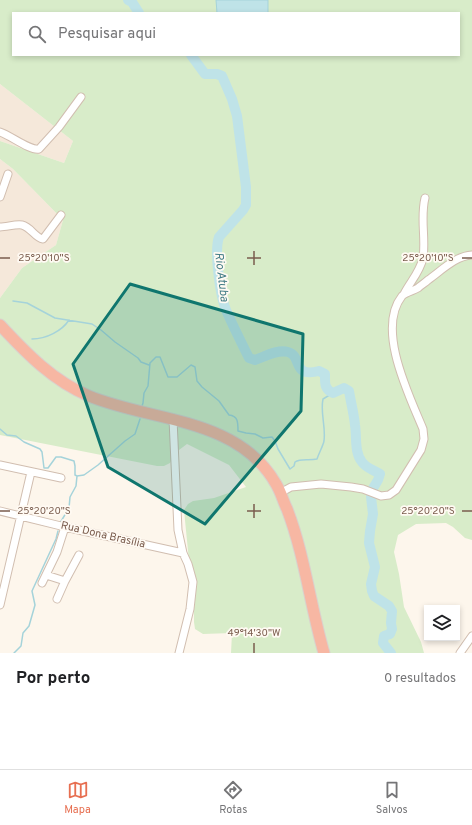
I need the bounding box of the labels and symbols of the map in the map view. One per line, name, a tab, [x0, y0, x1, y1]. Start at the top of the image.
water label: Rio Atuba	[210, 251, 232, 303]
text: 25°20'10"S	[18, 252, 70, 265]
text: 25°20'10"S	[402, 252, 454, 265]
text: 25°20'20"S	[17, 505, 71, 518]
text: 25°20'20"S	[401, 505, 455, 518]
street label: Rua Dona Brasília	[59, 518, 147, 552]
text: 49°14'30"W	[228, 627, 280, 640]

